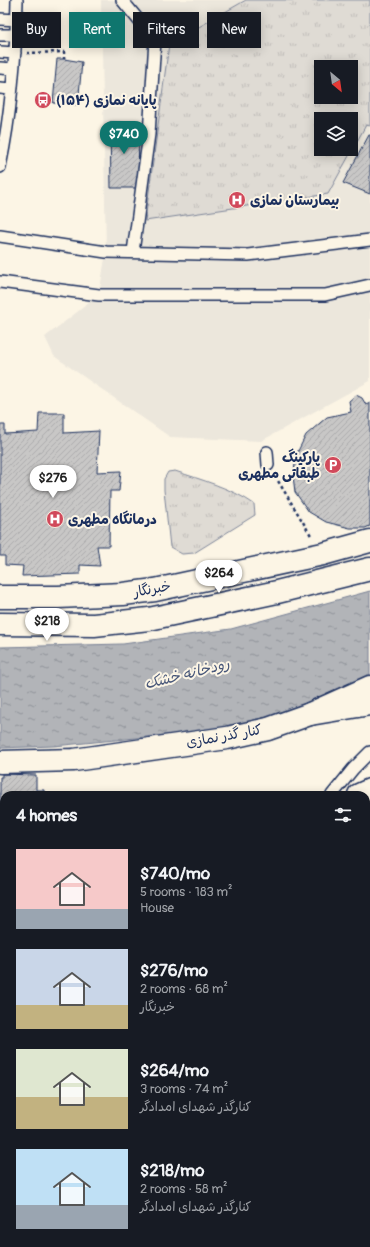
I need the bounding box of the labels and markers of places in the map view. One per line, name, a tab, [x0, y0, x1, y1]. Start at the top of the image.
bus stop icon: پایانه نمازی (۱۵۴)	[33, 90, 53, 110]
place label: پایانه نمازی (۱۵۴)	[56, 92, 157, 109]
pin: $740	[100, 121, 148, 155]
hospital icon: بیمارستان نمازی	[227, 190, 247, 210]
place label: بیمارستان نمازی	[250, 192, 339, 209]
place label: پارکینگ طبقاتی مطهری	[238, 448, 320, 482]
parking icon: پارکینگ طبقاتی مطهری	[323, 455, 343, 475]
pin: $276	[29, 465, 77, 499]
hospital icon: درمانگاه مطهری	[45, 509, 65, 529]
place label: درمانگاه مطهری	[68, 510, 157, 528]
pin: $264	[195, 560, 243, 594]
pin: $218	[23, 608, 71, 642]

